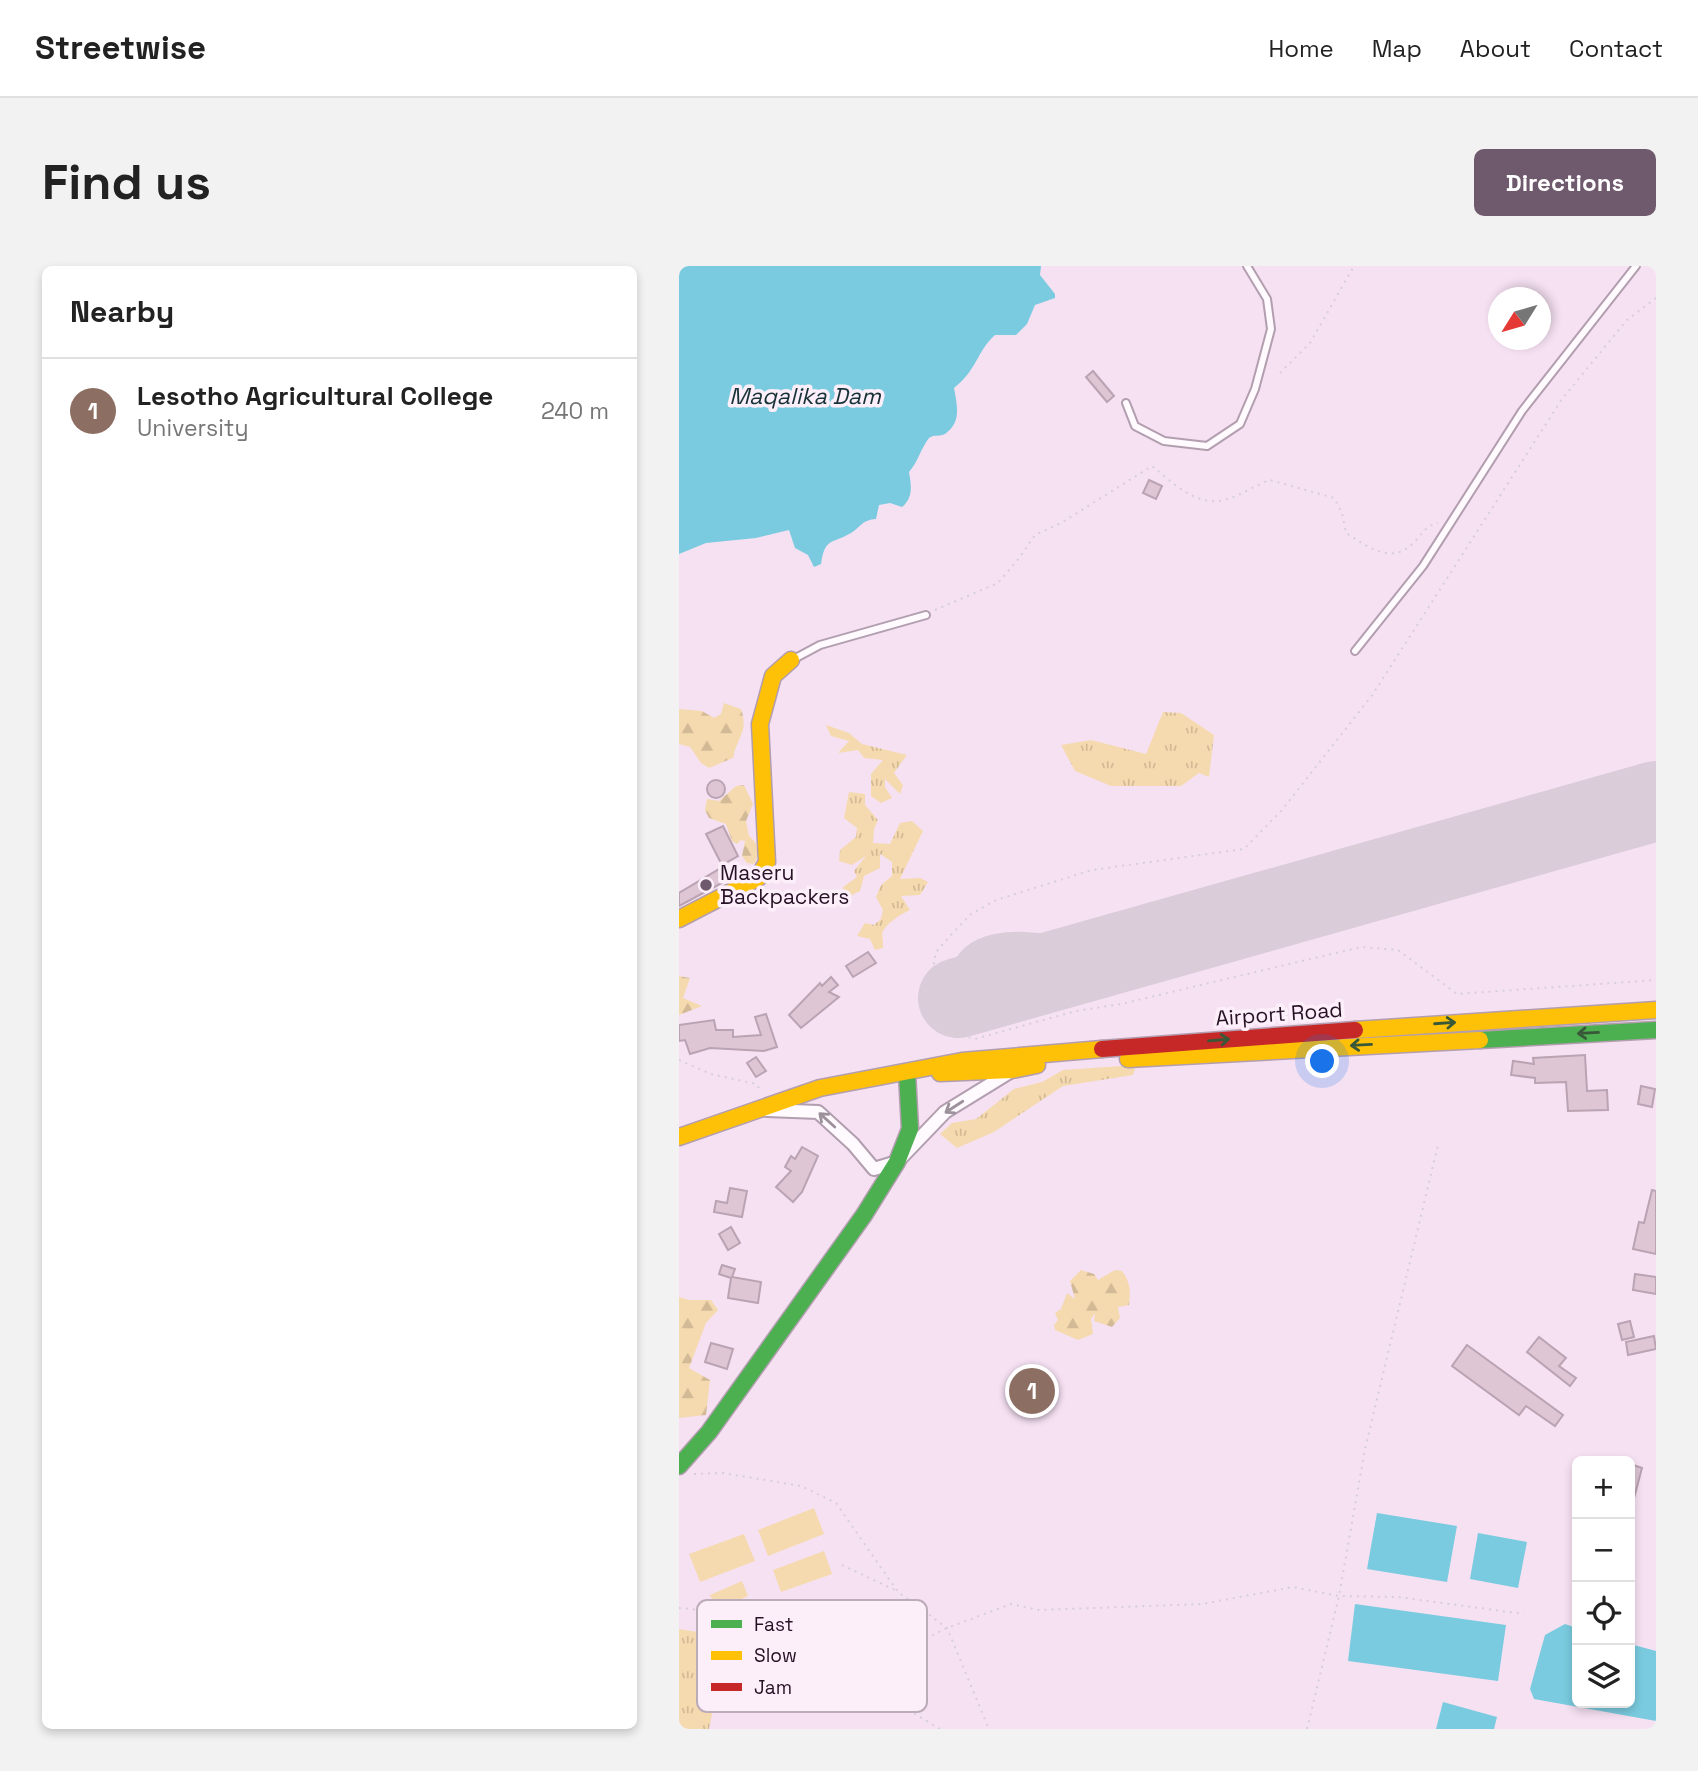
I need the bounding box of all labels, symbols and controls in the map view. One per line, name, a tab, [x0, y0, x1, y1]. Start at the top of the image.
text: Streetwise	[35, 27, 206, 69]
text: Home	[1268, 33, 1334, 64]
text: Map	[1372, 33, 1422, 64]
text: About	[1460, 33, 1531, 64]
text: Contact	[1569, 33, 1663, 64]
button: Directions	[1474, 149, 1656, 216]
text: Find us	[42, 151, 211, 213]
north arrow	[1488, 287, 1551, 350]
text: Nearby	[70, 292, 174, 331]
text: Lesotho Agricultural College	[137, 379, 493, 413]
water label: Maqalika Dam	[729, 381, 882, 411]
text: 1	[88, 396, 98, 426]
text: 240 m	[541, 396, 609, 426]
text: University	[137, 413, 248, 443]
place label: Maseru Backpackers	[720, 859, 849, 910]
marker: Maseru Backpackers	[698, 877, 714, 893]
street label: Airport Road	[1215, 996, 1343, 1031]
one-way arrow	[1434, 1016, 1456, 1029]
one-way arrow	[1577, 1027, 1600, 1040]
one-way arrow	[1207, 1033, 1229, 1046]
one-way arrow	[1350, 1039, 1372, 1052]
your location	[1305, 1044, 1339, 1078]
one-way arrow	[945, 1099, 964, 1114]
one-way arrow	[818, 1112, 836, 1128]
pin: 1	[1009, 1365, 1055, 1417]
map controls	[1572, 1456, 1635, 1708]
button: +	[1572, 1456, 1635, 1519]
button: −	[1572, 1519, 1635, 1582]
button: locate	[1572, 1582, 1635, 1645]
legend	[697, 1600, 927, 1712]
text: Fast	[754, 1612, 794, 1637]
text: Slow	[754, 1643, 797, 1668]
button: layers	[1572, 1645, 1635, 1708]
text: Jam	[754, 1675, 792, 1700]

